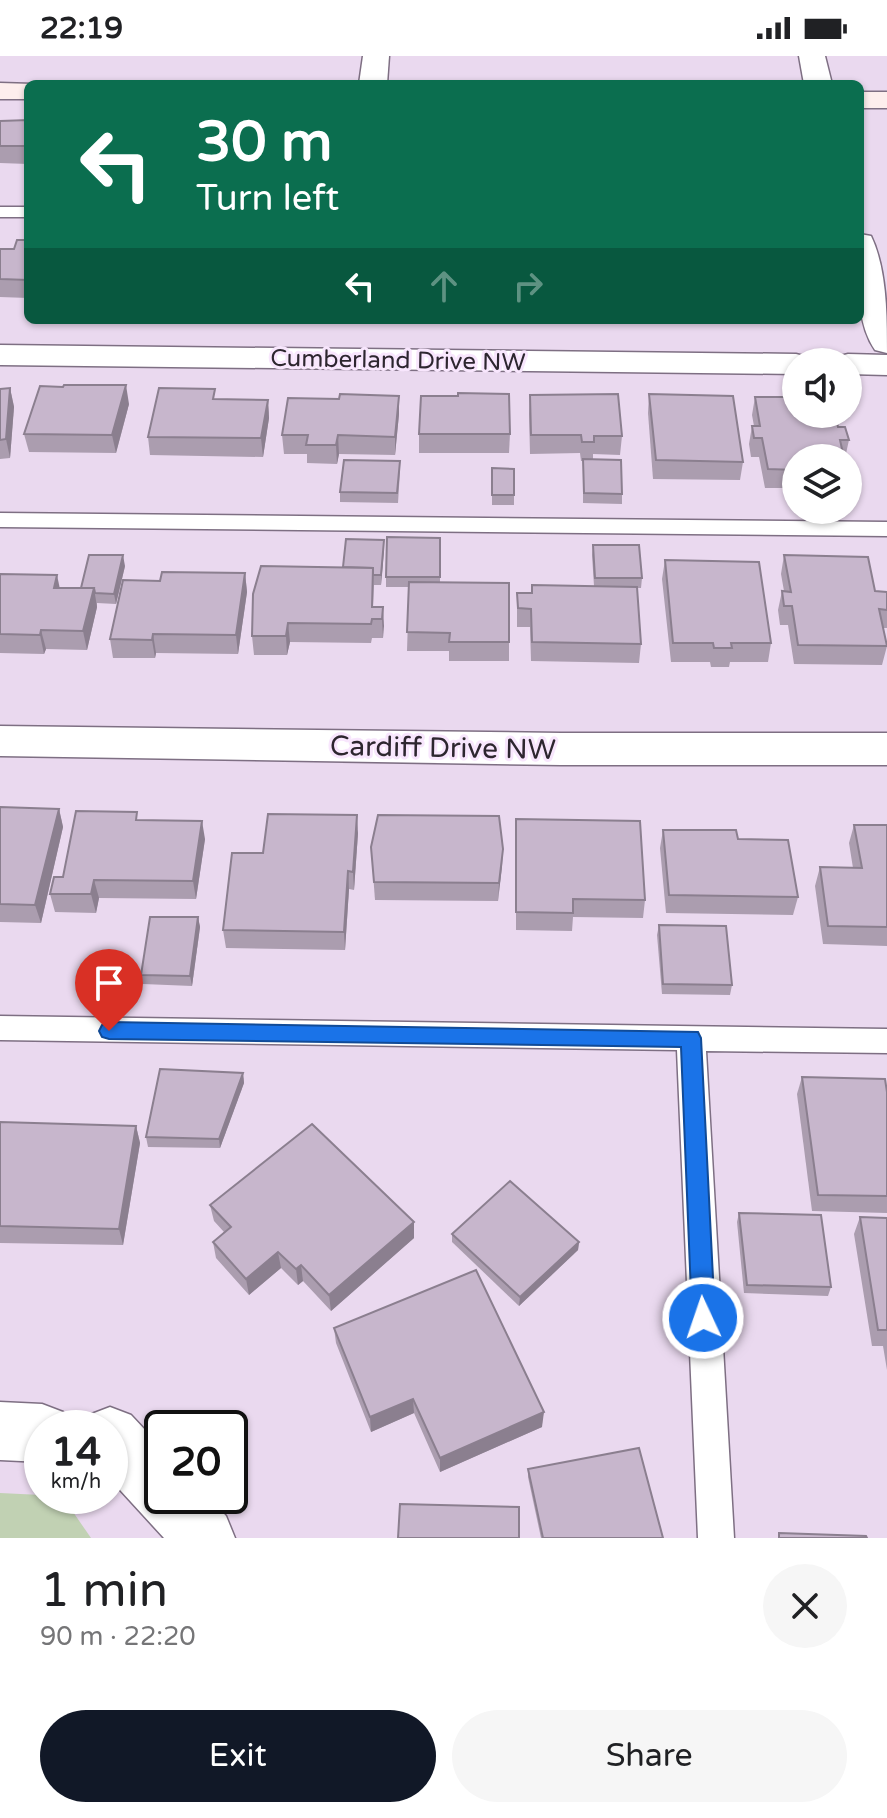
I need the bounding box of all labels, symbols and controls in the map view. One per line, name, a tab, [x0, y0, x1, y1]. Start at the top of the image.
text: 22:19	[40, 10, 123, 47]
text: 30 m	[196, 109, 332, 176]
icon: left	[64, 112, 168, 216]
text: Turn left	[196, 177, 339, 220]
icon: left	[338, 264, 382, 308]
icon: ahead	[422, 264, 466, 308]
icon: right	[506, 264, 550, 308]
street label: Cumberland Drive NW	[270, 344, 526, 377]
map controls	[782, 348, 862, 524]
button: sound	[782, 348, 862, 428]
button: layers	[782, 444, 862, 524]
street label: Cardiff Drive NW	[330, 729, 556, 767]
pin	[75, 949, 143, 1031]
icon: arrive	[87, 961, 131, 1005]
position arrow	[661, 1276, 745, 1360]
speed limit sign: 20	[144, 1410, 248, 1514]
text: 14	[51, 1428, 101, 1476]
text: km/h	[51, 1470, 101, 1494]
text: 1 min	[40, 1562, 168, 1620]
button: close	[763, 1564, 847, 1648]
text: 90 m · 22:20	[40, 1621, 196, 1652]
button: Exit	[40, 1710, 436, 1802]
button: Share	[452, 1710, 847, 1802]

